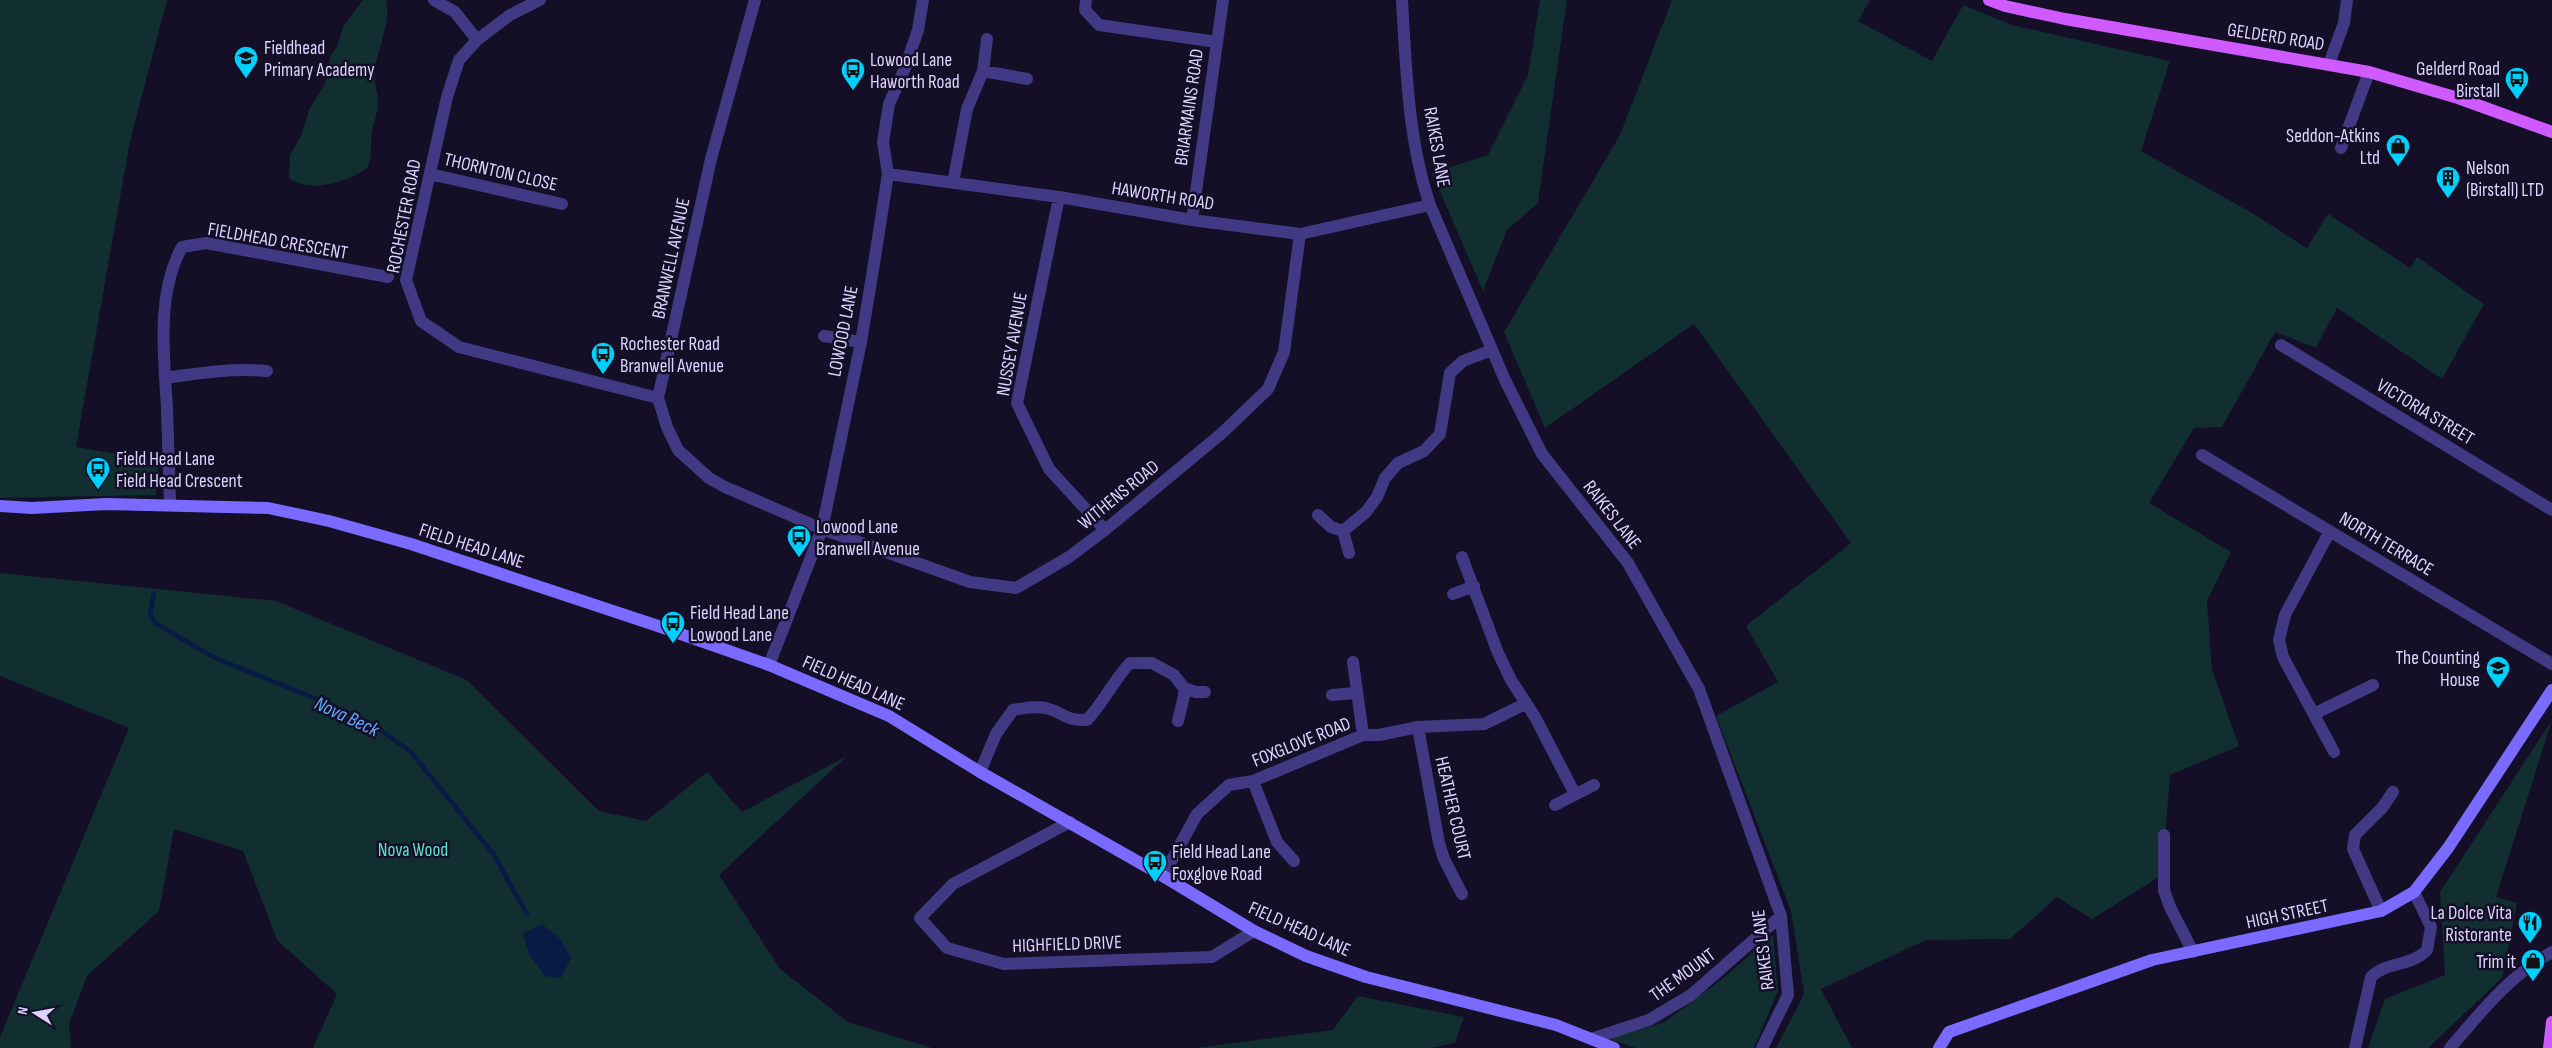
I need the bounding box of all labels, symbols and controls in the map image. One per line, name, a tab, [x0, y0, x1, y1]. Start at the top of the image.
street label: GELDERD ROAD	[2226, 18, 2326, 57]
place label: Fieldhead Primary Academy	[264, 37, 375, 82]
school or university icon: Fieldhead Primary Academy	[233, 45, 259, 79]
street label: BRIARMAINS ROAD	[1170, 47, 1209, 167]
place label: Lowood Lane Haworth Road	[870, 49, 960, 94]
bus stop icon: Lowood Lane Haworth Road	[840, 57, 866, 91]
place label: Gelderd Road Birstall	[2416, 58, 2500, 103]
bus stop icon: Gelderd Road Birstall	[2504, 66, 2530, 100]
street label: RAIKES LANE	[1418, 105, 1455, 189]
place label: Seddon-Atkins Ltd	[2286, 125, 2380, 170]
shop icon: Seddon-Atkins Ltd	[2385, 133, 2411, 167]
street label: THORNTON CLOSE	[442, 148, 560, 197]
street label: ROCHESTER ROAD	[382, 157, 427, 275]
place label: Nelson (Birstall) LTD	[2466, 157, 2544, 202]
building icon: Nelson (Birstall) LTD	[2435, 165, 2461, 199]
street label: HAWORTH ROAD	[1110, 177, 1216, 216]
street label: BRANWELL AVENUE	[647, 196, 696, 321]
street label: FIELDHEAD CRESCENT	[206, 218, 350, 265]
street label: LOWOOD LANE	[823, 284, 864, 379]
street label: NUSSEY AVENUE	[992, 291, 1033, 398]
place label: Rochester Road Branwell Avenue	[620, 333, 724, 378]
bus stop icon: Rochester Road Branwell Avenue	[590, 341, 616, 375]
street label: VICTORIA STREET	[2372, 374, 2478, 451]
place label: Field Head Lane Field Head Crescent	[116, 448, 243, 493]
bus stop icon: Field Head Lane Field Head Crescent	[85, 456, 111, 490]
street label: WITHENS ROAD	[1074, 456, 1164, 535]
street label: RAIKES LANE	[1578, 476, 1646, 554]
street label: NORTH TERRACE	[2335, 507, 2438, 581]
place label: Lowood Lane Branwell Avenue	[816, 516, 920, 561]
street label: FIELD HEAD LANE	[416, 519, 527, 574]
bus stop icon: Lowood Lane Branwell Avenue	[786, 524, 812, 558]
place label: Field Head Lane Lowood Lane	[690, 602, 789, 647]
bus stop icon: Field Head Lane Lowood Lane	[660, 610, 686, 644]
place label: The Counting House	[2395, 647, 2480, 692]
street label: FIELD HEAD LANE	[799, 651, 908, 716]
school or university icon: The Counting House	[2485, 655, 2511, 689]
water label: Nova Beck	[311, 692, 383, 742]
street label: FOXGLOVE ROAD	[1249, 712, 1354, 773]
street label: HEATHER COURT	[1429, 754, 1476, 863]
park label: Nova Wood	[378, 839, 448, 862]
place label: Field Head Lane Foxglove Road	[1172, 841, 1271, 886]
bus stop icon: Field Head Lane Foxglove Road	[1142, 849, 1168, 883]
street label: HIGH STREET	[2244, 894, 2331, 934]
street label: FIELD HEAD LANE	[1245, 897, 1354, 962]
place label: La Dolce Vita Ristorante	[2431, 902, 2512, 947]
street label: RAIKES LANE	[1747, 908, 1780, 991]
restaurant icon: La Dolce Vita Ristorante	[2517, 910, 2543, 944]
street label: HIGHFIELD DRIVE	[1012, 931, 1122, 958]
street label: THE MOUNT	[1646, 944, 1720, 1007]
shop icon: Trim it	[2520, 948, 2546, 982]
place label: Trim it	[2476, 951, 2516, 974]
north arrow	[10, 988, 60, 1038]
text: N	[14, 1005, 32, 1016]

